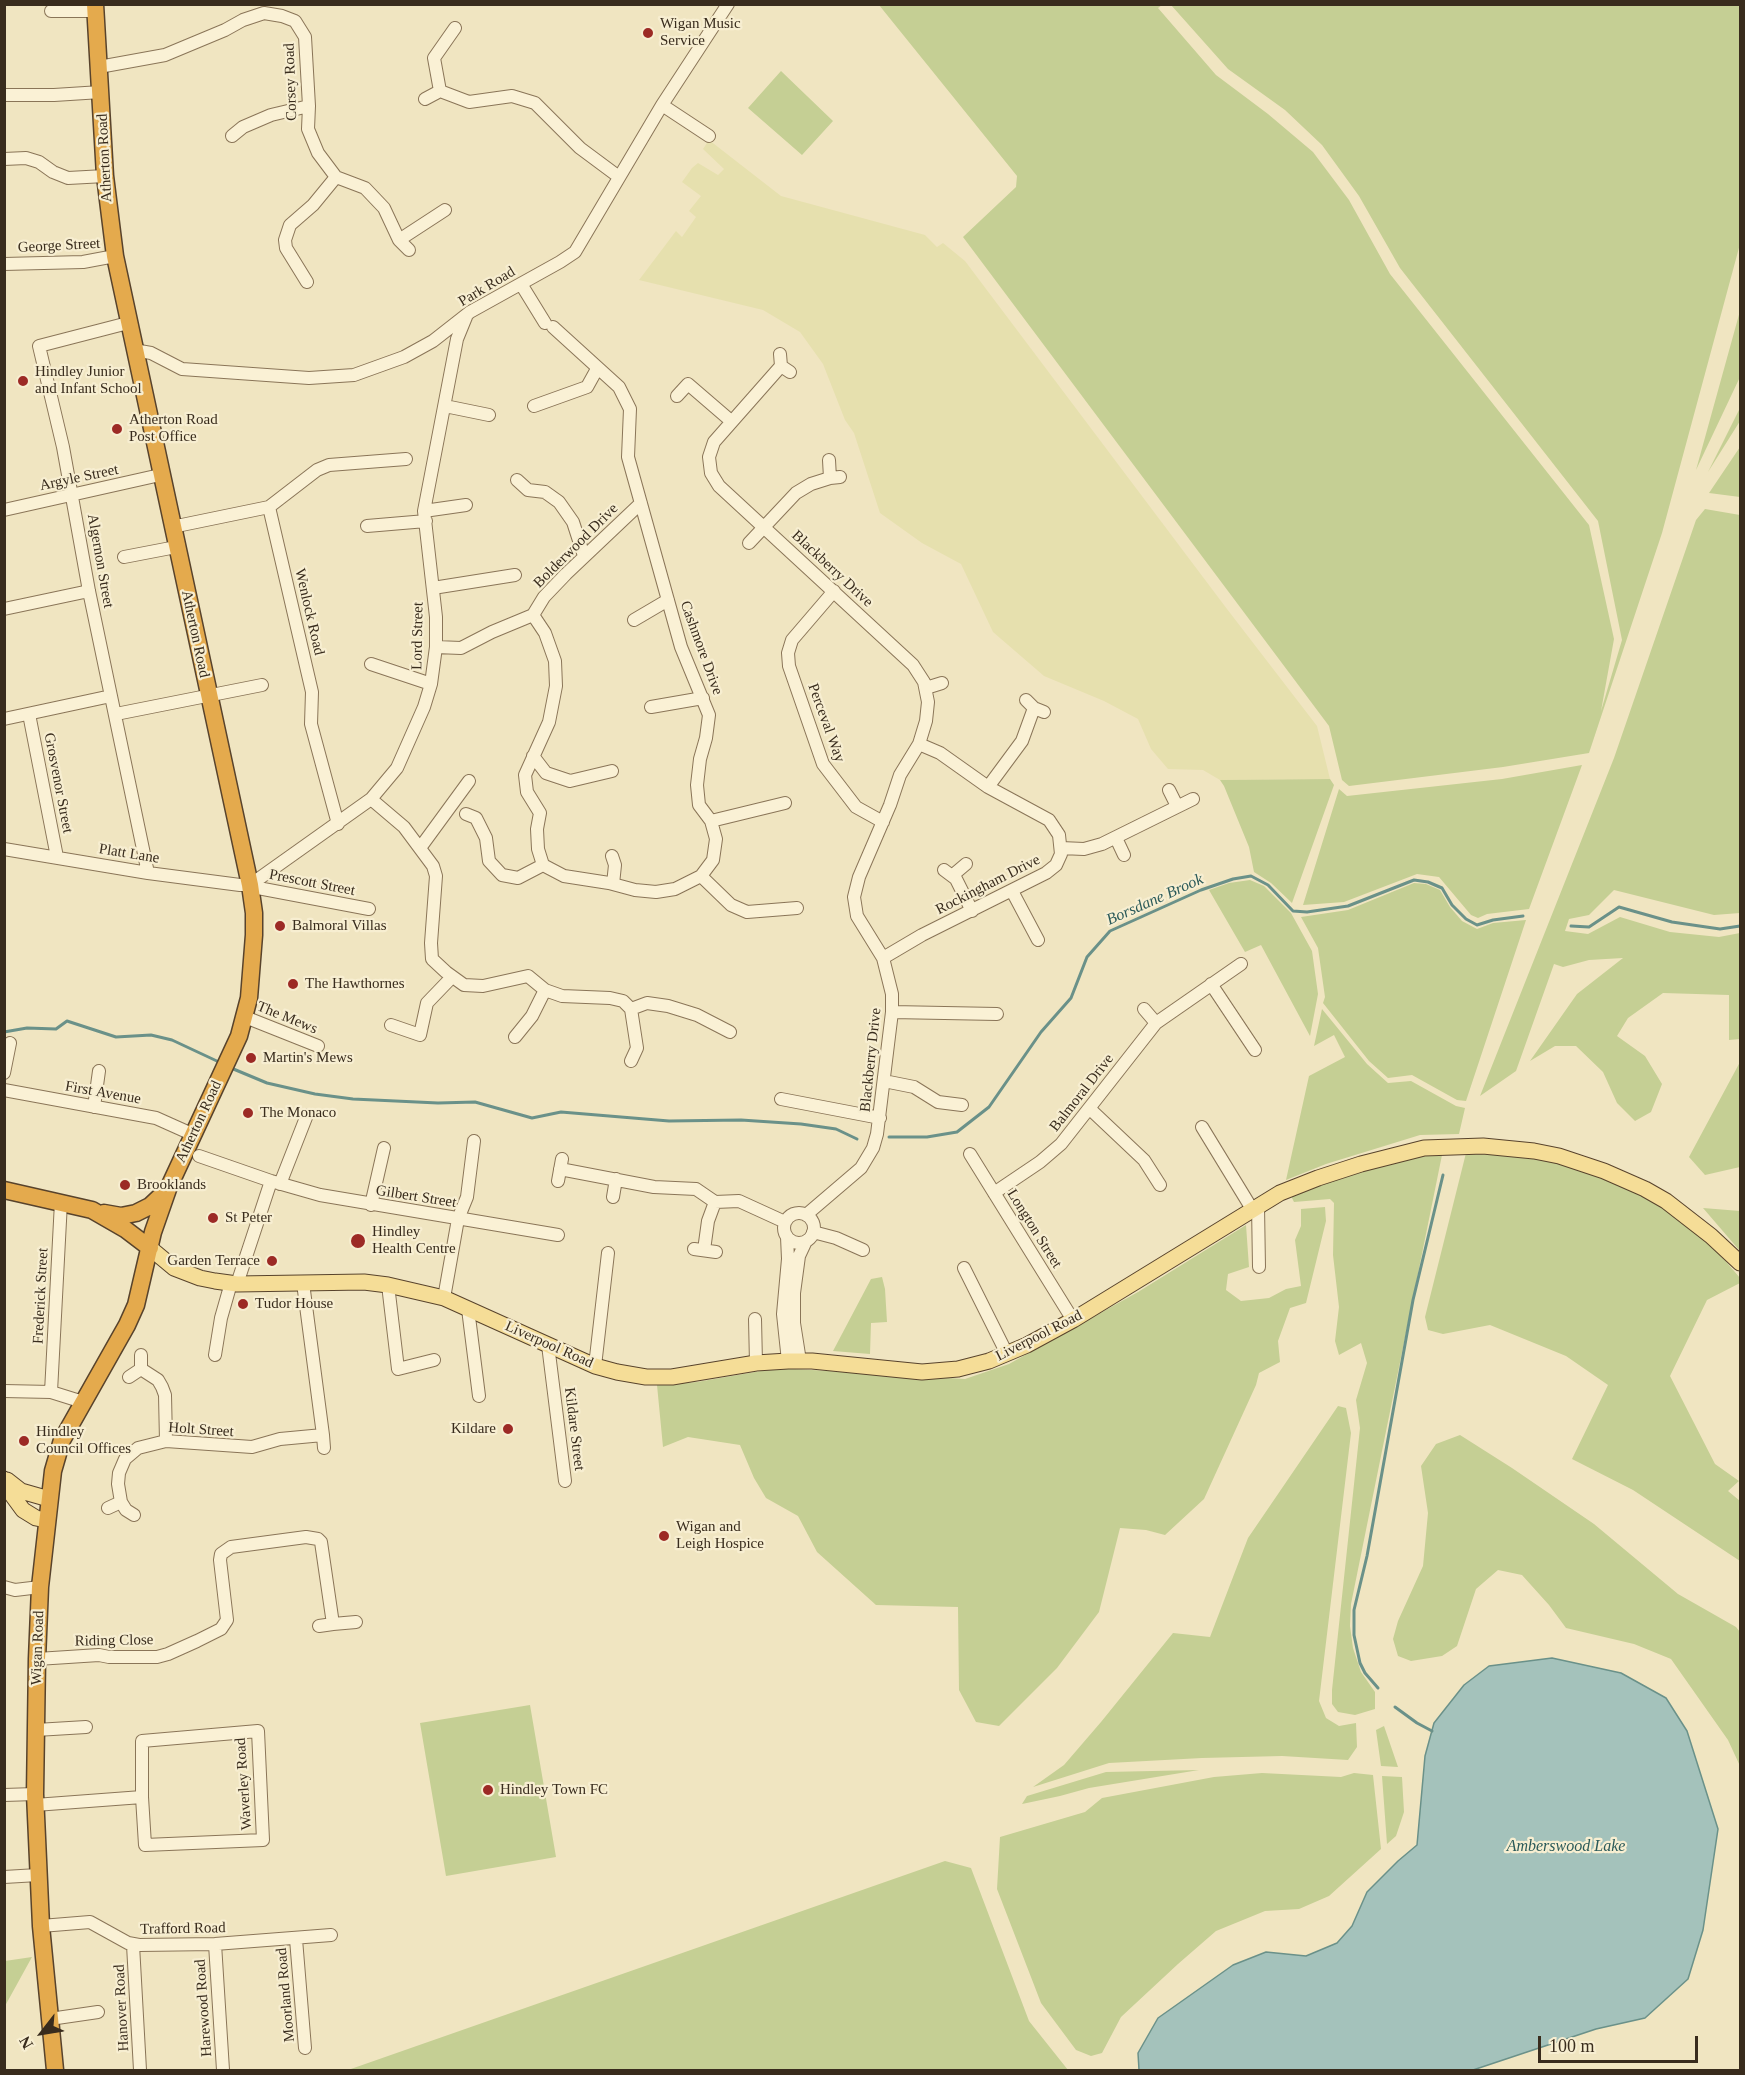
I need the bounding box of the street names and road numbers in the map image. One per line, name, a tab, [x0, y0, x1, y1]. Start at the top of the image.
street label: Corsey Road	[281, 43, 301, 121]
street label: Atherton Road	[94, 113, 116, 203]
street label: George Street	[17, 235, 101, 257]
street label: Park Road	[455, 263, 519, 311]
street label: Argyle Street	[38, 461, 120, 495]
street label: Bolderwood Drive	[530, 500, 622, 592]
street label: Algernon Street	[83, 512, 117, 610]
street label: Blackberry Drive	[788, 527, 876, 611]
street label: Wenlock Road	[290, 567, 328, 657]
street label: Atherton Road	[177, 589, 213, 679]
street label: Cashmore Drive	[676, 599, 726, 697]
street label: Lord Street	[408, 602, 428, 670]
street label: Perceval Way	[803, 681, 849, 765]
street label: Grosvenor Street	[39, 731, 77, 835]
street label: Platt Lane	[97, 840, 161, 868]
street label: Rockingham Drive	[933, 851, 1043, 919]
street label: Prescott Street	[268, 866, 356, 900]
street label: The Mews	[254, 998, 320, 1038]
street label: Blackberry Drive	[857, 1007, 885, 1113]
street label: Balmoral Drive	[1046, 1051, 1118, 1135]
street label: First Avenue	[64, 1077, 142, 1109]
street label: Atherton Road	[172, 1078, 226, 1166]
street label: Gilbert Street	[374, 1182, 458, 1212]
street label: Longton Street	[1003, 1186, 1065, 1272]
street label: Frederick Street	[29, 1247, 53, 1345]
street label: Liverpool Road	[993, 1307, 1085, 1365]
street label: Liverpool Road	[502, 1318, 596, 1372]
street label: Kildare Street	[560, 1386, 588, 1472]
street label: Holt Street	[168, 1419, 234, 1441]
street label: Wigan Road	[28, 1610, 48, 1686]
street label: Riding Close	[74, 1631, 154, 1651]
street label: Waverley Road	[232, 1737, 256, 1831]
street label: Trafford Road	[140, 1919, 226, 1939]
street label: Moorland Road	[273, 1947, 299, 2043]
street label: Harewood Road	[192, 1959, 216, 2057]
street label: Hanover Road	[111, 1964, 133, 2052]

